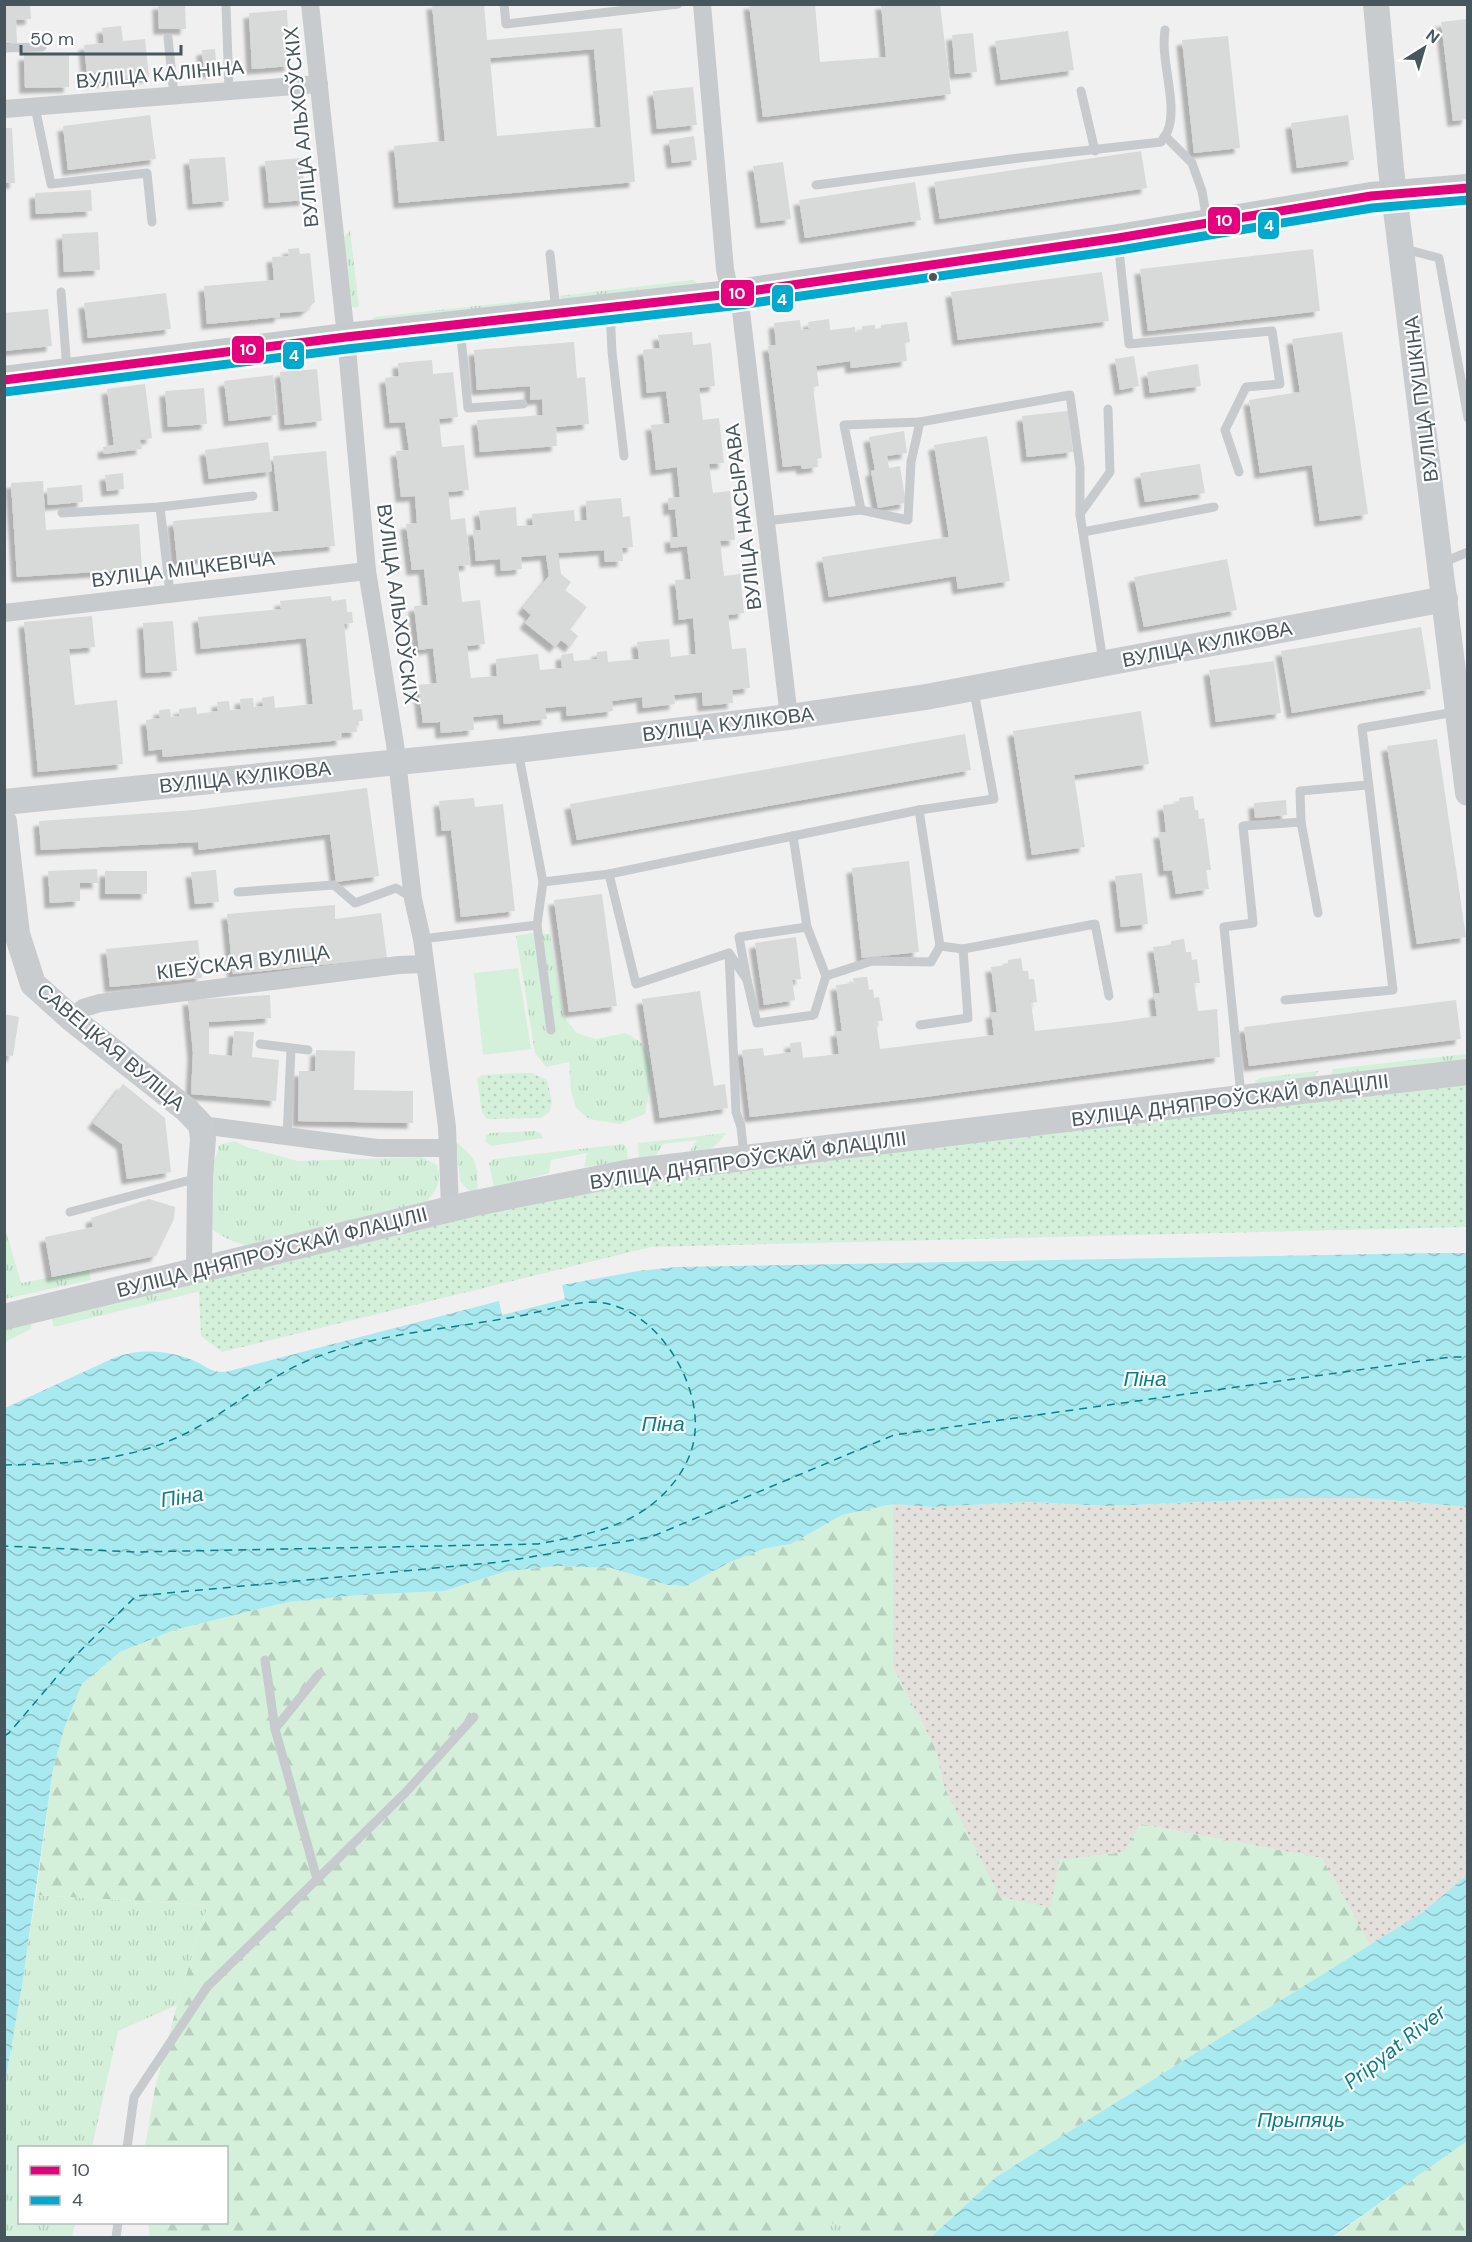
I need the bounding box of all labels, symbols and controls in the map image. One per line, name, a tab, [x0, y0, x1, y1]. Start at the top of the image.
scale bar	[21, 18, 182, 56]
north arrow	[1394, 18, 1454, 78]
street label: ВУЛІЦА АЛЬХОЎСКІХ	[278, 25, 324, 229]
text: N	[1422, 25, 1444, 48]
text: 50 m	[30, 27, 74, 51]
street label: ВУЛІЦА КАЛІНІНА	[75, 54, 246, 94]
line badge: 10	[1207, 206, 1241, 235]
text: 10	[1215, 210, 1233, 231]
line badge: 4	[1257, 211, 1280, 240]
text: 4	[1264, 215, 1274, 236]
unlabelled marker	[927, 271, 939, 283]
line badge: 10	[720, 279, 755, 307]
text: 10	[728, 283, 746, 304]
line badge: 4	[771, 284, 794, 313]
text: 4	[777, 289, 787, 310]
street label: ВУЛІЦА ПУШКІНА	[1398, 314, 1444, 484]
line badge: 10	[231, 335, 265, 364]
text: 10	[239, 339, 257, 360]
line badge: 4	[282, 341, 305, 370]
text: 4	[289, 345, 299, 366]
street label: ВУЛІЦА НАСЫРАВА	[719, 422, 767, 612]
street label: ВУЛІЦА АЛЬХОЎСКІХ	[371, 502, 425, 706]
street label: ВУЛІЦА МІЦКЕВІЧА	[90, 545, 277, 593]
street label: ВУЛІЦА КУЛІКОВА	[1120, 615, 1295, 673]
street label: ВУЛІЦА КУЛІКОВА	[641, 701, 816, 747]
street label: ВУЛІЦА КУЛІКОВА	[158, 755, 333, 799]
street label: КІЕЎСКАЯ ВУЛІЦА	[155, 938, 332, 986]
street label: САВЕЦКАЯ ВУЛІЦА	[32, 978, 191, 1117]
street label: ВУЛІЦА ДНЯПРОЎСКАЙ ФЛАЦІЛІІ	[1070, 1068, 1390, 1132]
street label: ВУЛІЦА ДНЯПРОЎСКАЙ ФЛАЦІЛІІ	[588, 1125, 908, 1195]
street label: ВУЛІЦА ДНЯПРОЎСКАЙ ФЛАЦІЛІІ	[114, 1201, 430, 1303]
water label: Піна	[1123, 1365, 1167, 1393]
water label: Піна	[641, 1410, 685, 1438]
water label: Піна	[159, 1480, 205, 1514]
water label: Pripyat River	[1338, 1997, 1453, 2096]
water label: Прыпяць	[1257, 2106, 1345, 2134]
legend	[18, 2146, 228, 2224]
text: 10	[72, 2158, 90, 2182]
text: 4	[72, 2188, 83, 2212]

